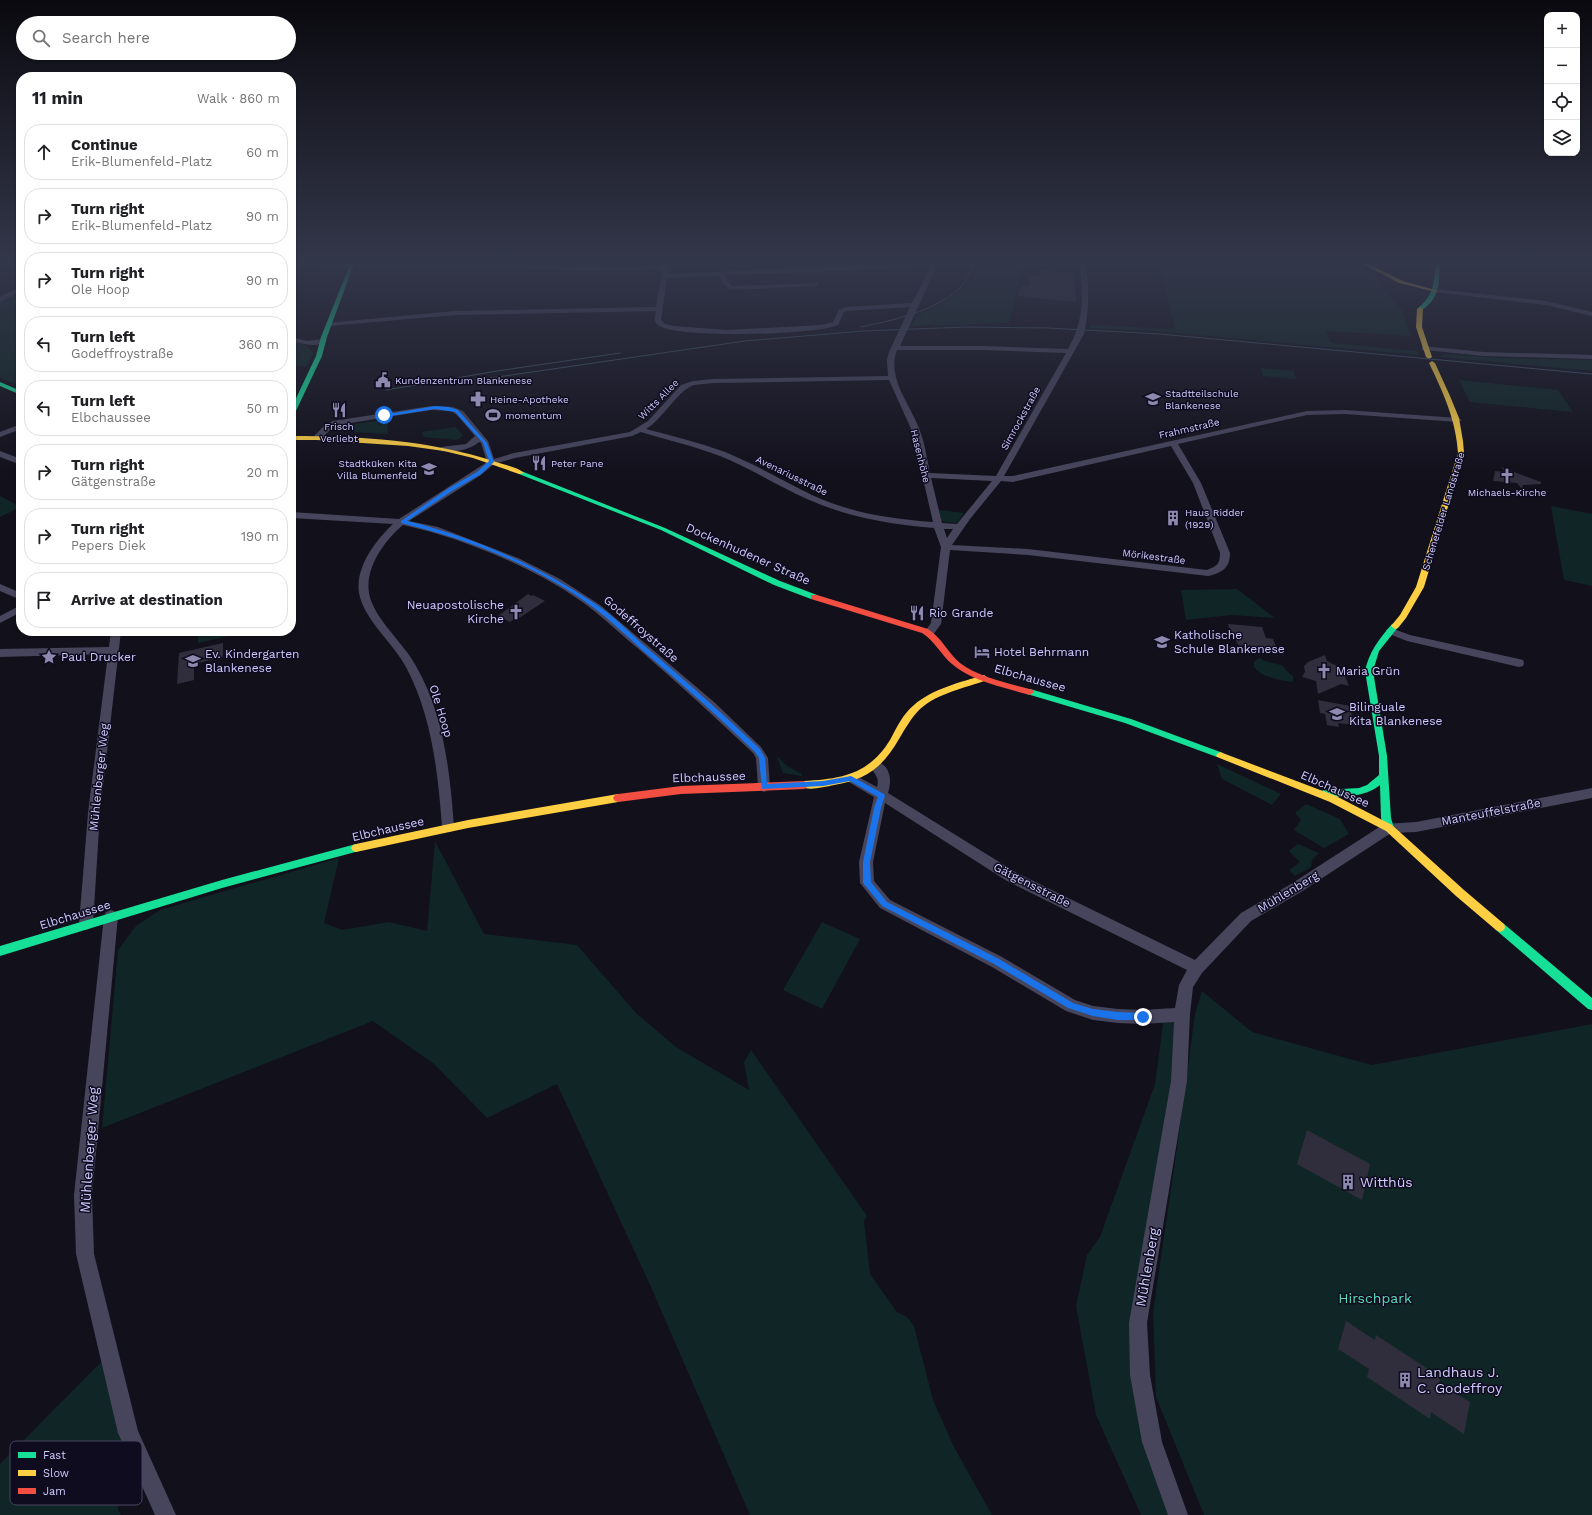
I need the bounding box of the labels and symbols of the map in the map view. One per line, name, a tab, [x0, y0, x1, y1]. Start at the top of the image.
public building icon: Kundenzentrum Blankenese	[374, 371, 392, 389]
place label: Kundenzentrum Blankenese	[395, 375, 532, 386]
street label: Witts Allee	[636, 377, 681, 422]
street label: Simrockstraße	[999, 384, 1042, 452]
place label: Stadtteilschule Blankenese	[1165, 388, 1239, 411]
pharmacy icon: Heine-Apotheke	[469, 390, 487, 408]
school or university icon: Stadtteilschule Blankenese	[1144, 390, 1162, 408]
place label: Heine-Apotheke	[490, 394, 569, 405]
restaurant icon: Frisch Verliebt	[330, 401, 348, 419]
route start	[375, 406, 393, 424]
sports icon: momentum	[484, 406, 502, 424]
place label: momentum	[505, 410, 562, 421]
street label: Frahmstraße	[1158, 416, 1221, 441]
place label: Frisch Verliebt	[320, 421, 359, 444]
street label: Hasenhöhe	[909, 428, 932, 484]
street label: Schenefelder Landstraße	[1420, 451, 1467, 572]
street label: Avenariusstraße	[754, 453, 830, 498]
restaurant icon: Peter Pane	[530, 454, 548, 472]
place label: Stadtküken Kita Villa Blumenfeld	[337, 458, 417, 481]
place label: Peter Pane	[551, 458, 604, 469]
school or university icon: Stadtküken Kita Villa Blumenfeld	[420, 460, 438, 478]
church icon: Michaels-Kirche	[1498, 467, 1516, 485]
place label: Michaels-Kirche	[1468, 487, 1546, 498]
place label: Haus Ridder (1929)	[1185, 507, 1244, 530]
building icon: Haus Ridder (1929)	[1164, 509, 1182, 527]
street label: Dockenhudener Straße	[684, 520, 812, 588]
street label: Mörikestraße	[1122, 547, 1186, 566]
street label: Godeffroystraße	[601, 593, 681, 665]
place label: Neuapostolische Kirche	[407, 598, 504, 626]
church icon: Neuapostolische Kirche	[507, 603, 525, 621]
restaurant icon: Rio Grande	[908, 604, 926, 622]
place label: Rio Grande	[929, 606, 994, 620]
place label: Katholische Schule Blankenese	[1174, 628, 1285, 656]
school or university icon: Katholische Schule Blankenese	[1153, 633, 1171, 651]
hotel icon: Hotel Behrmann	[973, 643, 991, 661]
place label: Hotel Behrmann	[994, 645, 1089, 659]
place label: Ev. Kindergarten Blankenese	[205, 647, 300, 675]
place icon: Paul Drucker	[40, 648, 58, 666]
place label: Paul Drucker	[61, 650, 136, 664]
school or university icon: Ev. Kindergarten Blankenese	[184, 652, 202, 670]
street label: Elbchaussee	[993, 661, 1067, 695]
church icon: Maria Grün	[1315, 662, 1333, 680]
place label: Maria Grün	[1336, 664, 1400, 678]
street label: Ole Hoop	[426, 683, 456, 739]
place label: Bilinguale Kita Blankenese	[1349, 700, 1443, 728]
school or university icon: Bilinguale Kita Blankenese	[1328, 705, 1346, 723]
street label: Mühlenberger Weg	[86, 722, 112, 832]
street label: Elbchaussee	[1298, 768, 1372, 810]
street label: Elbchaussee	[672, 769, 746, 785]
street label: Manteuffelstraße	[1440, 796, 1542, 828]
street label: Elbchaussee	[351, 814, 426, 844]
street label: Gätgensstraße	[991, 860, 1073, 910]
street label: Mühlenberg	[1255, 868, 1321, 916]
street label: Elbchaussee	[38, 898, 112, 932]
route end	[1134, 1008, 1152, 1026]
street label: Mühlenberger Weg	[77, 1086, 101, 1214]
building icon: Witthüs	[1339, 1173, 1357, 1191]
place label: Witthüs	[1360, 1174, 1413, 1190]
street label: Mühlenberg	[1132, 1226, 1162, 1308]
park label: Hirschpark	[1338, 1290, 1412, 1306]
place label: Landhaus J. C. Godeffroy	[1417, 1364, 1503, 1396]
building icon: Landhaus J. C. Godeffroy	[1396, 1371, 1414, 1389]
legend	[10, 1441, 142, 1505]
text: Fast	[43, 1449, 66, 1462]
text: Slow	[43, 1467, 69, 1480]
text: Jam	[43, 1485, 66, 1498]

